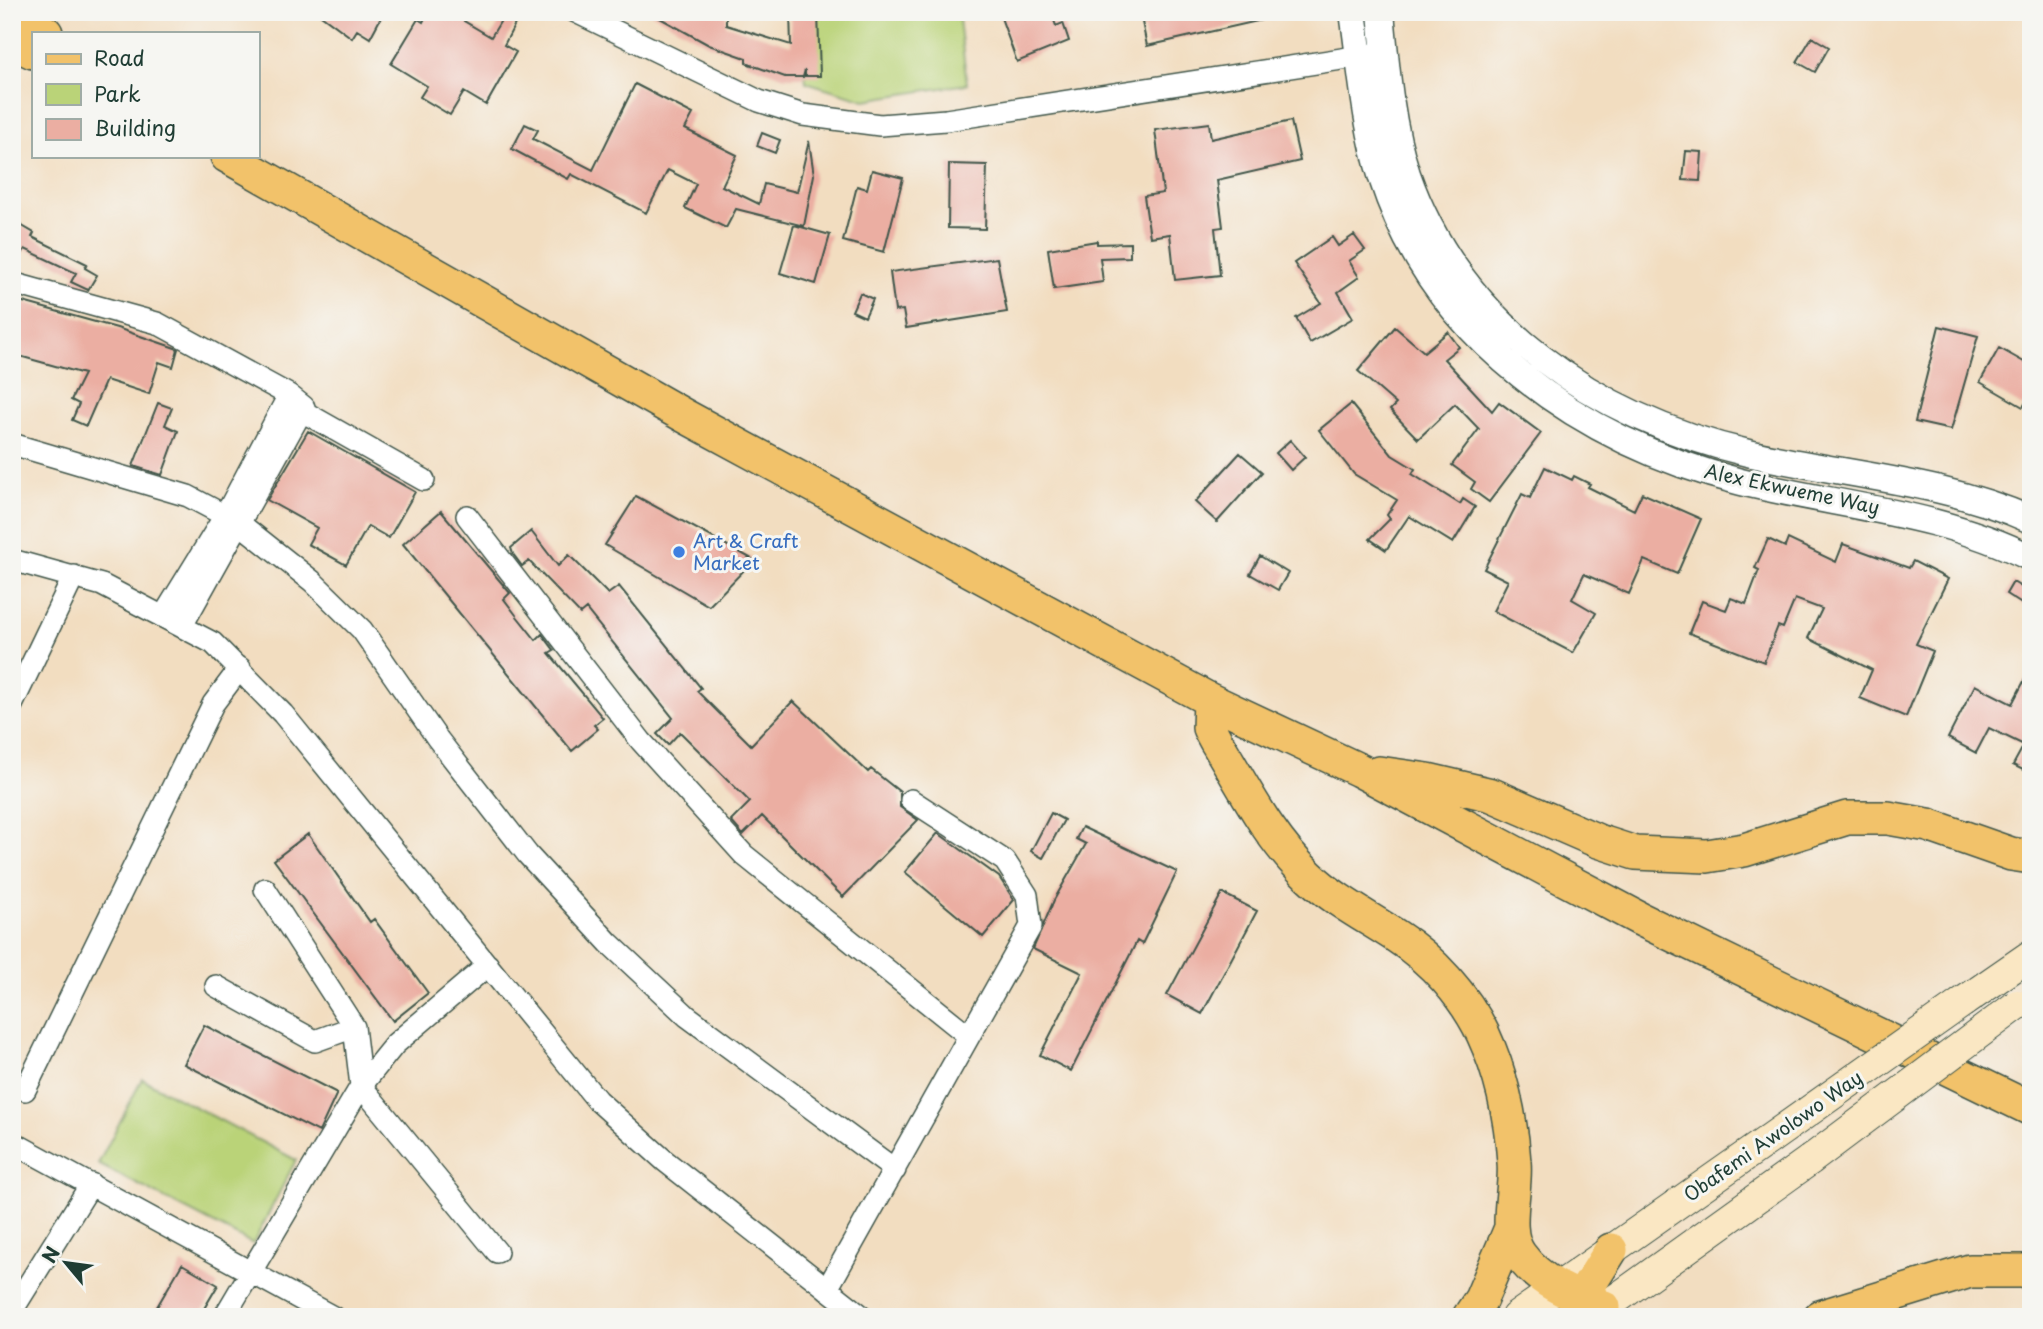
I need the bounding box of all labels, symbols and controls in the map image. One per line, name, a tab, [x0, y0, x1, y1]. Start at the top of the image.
legend	[32, 32, 259, 158]
text: Road	[94, 41, 145, 73]
text: Park	[94, 77, 141, 109]
text: Building	[94, 111, 176, 143]
street label: Alex Ekwueme Way	[1702, 456, 1882, 520]
place label: Art & Craft Market	[693, 526, 799, 576]
marker: Art & Craft Market	[671, 544, 687, 560]
street label: Obafemi Awolowo Way	[1677, 1063, 1868, 1208]
north arrow	[32, 1228, 102, 1298]
text: N	[34, 1241, 66, 1268]

